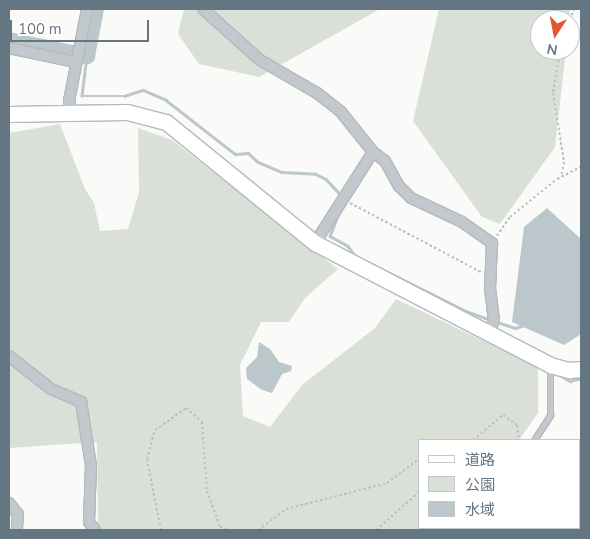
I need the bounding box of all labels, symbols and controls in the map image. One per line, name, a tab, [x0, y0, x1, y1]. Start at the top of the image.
scale bar	[12, 10, 151, 42]
north arrow	[530, 10, 580, 60]
text: 100 m	[18, 19, 62, 39]
text: N	[545, 39, 559, 60]
legend	[418, 439, 580, 529]
text: 道路	[465, 450, 495, 470]
text: 公園	[465, 475, 495, 495]
text: 水域	[465, 500, 495, 520]

